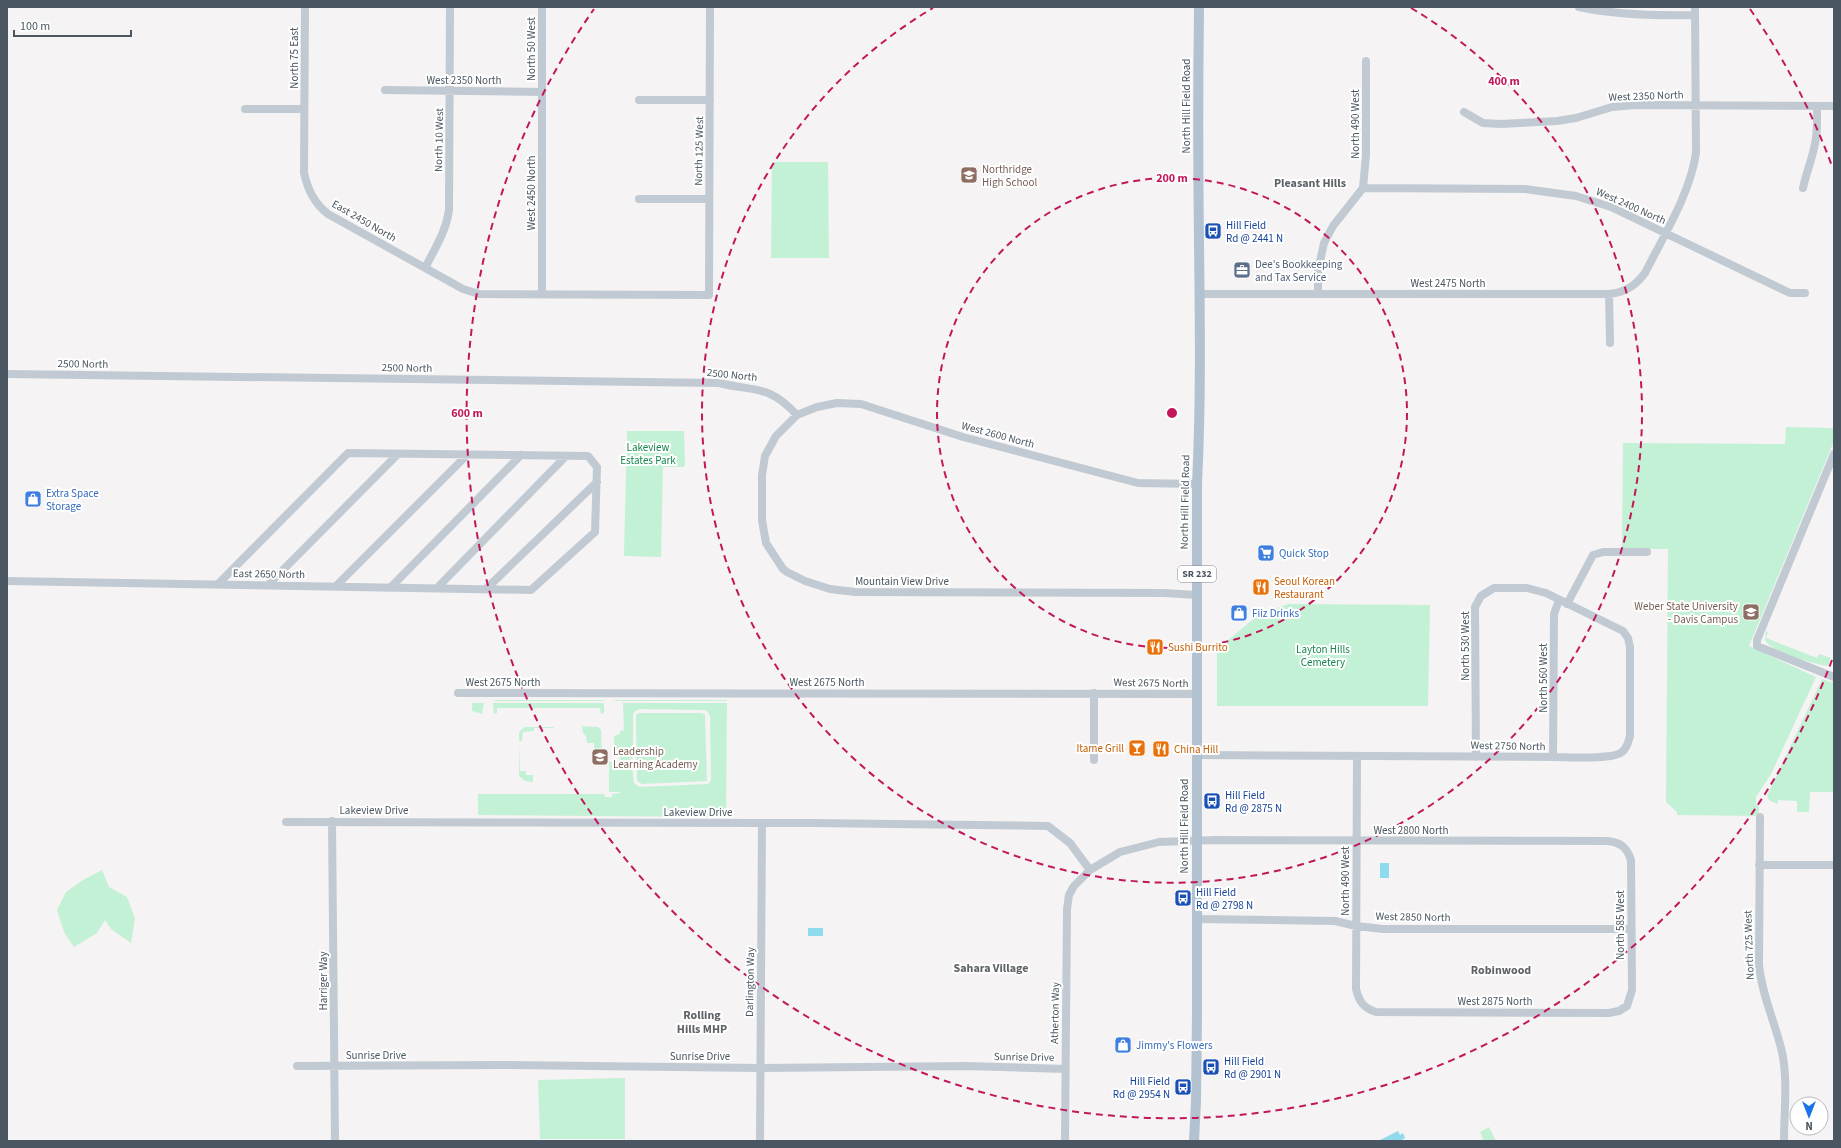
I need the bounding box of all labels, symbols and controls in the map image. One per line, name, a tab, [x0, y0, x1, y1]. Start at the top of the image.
scale bar	[14, 12, 131, 38]
street label: North 50 West	[524, 17, 539, 81]
text: 100 m	[20, 18, 50, 35]
street label: North 75 East	[287, 27, 302, 89]
street label: North Hill Field Road	[1179, 59, 1194, 153]
street label: West 2350 North	[426, 73, 502, 88]
text: 400 m	[1488, 73, 1520, 90]
street label: West 2350 North	[1608, 87, 1684, 105]
street label: North 490 West	[1348, 89, 1363, 159]
street label: North 10 West	[431, 108, 447, 172]
street label: North 125 West	[691, 116, 707, 186]
street label: West 2450 North	[524, 155, 539, 231]
place label: Northridge High School	[982, 162, 1037, 190]
school or university icon: Northridge High School	[959, 165, 979, 185]
text: 200 m	[1156, 170, 1188, 187]
district label: Pleasant Hills	[1274, 175, 1346, 192]
street label: West 2400 North	[1594, 184, 1668, 228]
street label: East 2450 North	[329, 196, 399, 246]
place label: Hill Field Rd @ 2441 N	[1226, 218, 1283, 246]
bus stop icon: Hill Field Rd @ 2441 N	[1203, 221, 1223, 241]
place label: Dee's Bookkeeping and Tax Service	[1255, 257, 1343, 285]
office icon: Dee's Bookkeeping and Tax Service	[1232, 260, 1252, 280]
street label: West 2475 North	[1410, 276, 1486, 291]
street label: 2500 North	[58, 356, 108, 372]
street label: 2500 North	[382, 360, 432, 376]
street label: 2500 North	[706, 365, 758, 385]
text: 600 m	[451, 405, 483, 422]
centre of rings	[1165, 406, 1179, 420]
street label: West 2600 North	[960, 418, 1036, 452]
park label: Lakeview Estates Park	[620, 440, 676, 468]
street label: North Hill Field Road	[1177, 454, 1193, 550]
place label: Extra Space Storage	[46, 486, 99, 514]
shop icon: Extra Space Storage	[23, 489, 43, 509]
supermarket icon: Quick Stop	[1256, 543, 1276, 563]
place label: Quick Stop	[1279, 546, 1329, 561]
street label: East 2650 North	[233, 566, 305, 582]
road number: SR 232	[1178, 566, 1216, 582]
street label: Mountain View Drive	[855, 574, 949, 589]
place label: Seoul Korean Restaurant	[1274, 574, 1335, 602]
restaurant icon: Seoul Korean Restaurant	[1251, 577, 1271, 597]
place label: Weber State University - Davis Campus	[1634, 599, 1738, 627]
school or university icon: Weber State University - Davis Campus	[1741, 602, 1761, 622]
shop icon: Fiiz Drinks	[1229, 603, 1249, 623]
place label: Fiiz Drinks	[1252, 606, 1299, 621]
street label: North 530 West	[1458, 611, 1473, 681]
restaurant icon: Sushi Burrito	[1145, 637, 1165, 657]
place label: Sushi Burrito	[1168, 640, 1228, 655]
park label: Layton Hills Cemetery	[1296, 642, 1350, 670]
street label: North 560 West	[1536, 643, 1551, 713]
street label: West 2675 North	[465, 675, 541, 690]
street label: West 2675 North	[789, 675, 865, 690]
street label: West 2675 North	[1113, 675, 1189, 691]
bar icon: Itame Grill	[1127, 738, 1147, 758]
street label: West 2750 North	[1470, 738, 1546, 754]
restaurant icon: China Hill	[1151, 739, 1171, 759]
place label: Itame Grill	[1076, 741, 1124, 756]
place label: China Hill	[1174, 742, 1218, 757]
place label: Leadership Learning Academy	[613, 744, 698, 772]
school or university icon: Leadership Learning Academy	[590, 747, 610, 767]
street label: North Hill Field Road	[1177, 779, 1192, 873]
place label: Hill Field Rd @ 2875 N	[1225, 788, 1282, 816]
bus stop icon: Hill Field Rd @ 2875 N	[1202, 791, 1222, 811]
street label: Lakeview Drive	[340, 803, 409, 818]
street label: Lakeview Drive	[664, 805, 733, 820]
street label: West 2800 North	[1373, 823, 1449, 838]
street label: North 490 West	[1338, 846, 1353, 916]
place label: Hill Field Rd @ 2798 N	[1196, 885, 1253, 913]
bus stop icon: Hill Field Rd @ 2798 N	[1173, 888, 1193, 908]
street label: North 585 West	[1613, 890, 1628, 960]
street label: West 2850 North	[1375, 909, 1451, 925]
street label: North 725 West	[1740, 910, 1758, 980]
street label: Darlington Way	[742, 947, 758, 1017]
street label: Harriger Way	[316, 951, 331, 1011]
district label: Sahara Village	[954, 960, 1028, 977]
district label: Robinwood	[1471, 962, 1531, 979]
street label: Atherton Way	[1047, 982, 1063, 1044]
street label: West 2875 North	[1457, 994, 1533, 1009]
district label: Rolling Hills MHP	[677, 1007, 727, 1038]
shop icon: Jimmy's Flowers	[1113, 1035, 1133, 1055]
place label: Jimmy's Flowers	[1136, 1038, 1213, 1053]
street label: Sunrise Drive	[346, 1048, 407, 1063]
street label: Sunrise Drive	[670, 1049, 731, 1064]
street label: Sunrise Drive	[994, 1049, 1055, 1065]
place label: Hill Field Rd @ 2901 N	[1224, 1054, 1281, 1082]
bus stop icon: Hill Field Rd @ 2901 N	[1201, 1057, 1221, 1077]
place label: Hill Field Rd @ 2954 N	[1113, 1074, 1170, 1102]
bus stop icon: Hill Field Rd @ 2954 N	[1173, 1077, 1193, 1097]
north arrow	[1789, 1096, 1829, 1136]
text: N	[1805, 1118, 1813, 1133]

